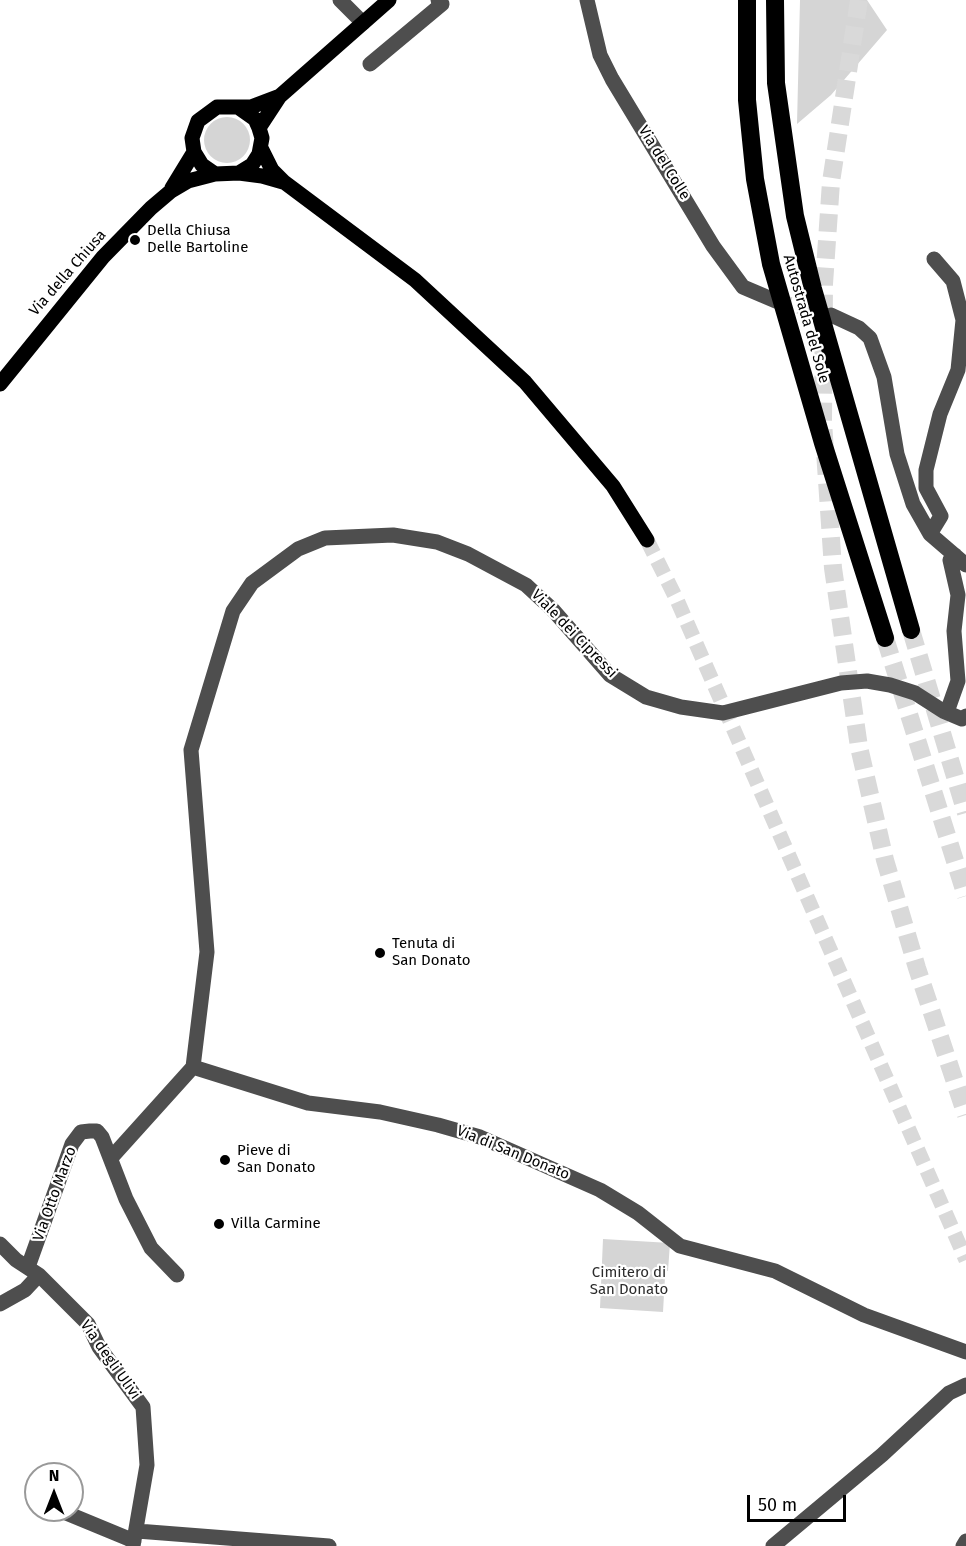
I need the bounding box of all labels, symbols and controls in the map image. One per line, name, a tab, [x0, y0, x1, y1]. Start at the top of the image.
street label: Via del Colle	[634, 123, 694, 203]
place label: Della Chiusa Delle Bartoline	[147, 222, 248, 257]
street label: Via della Chiusa	[26, 226, 110, 320]
marker: Della Chiusa Delle Bartoline	[128, 233, 142, 247]
street label: Autostrada del Sole	[779, 253, 833, 385]
street label: Viale dei Cipressi	[527, 586, 621, 682]
place label: Tenuta di San Donato	[392, 935, 470, 970]
marker: Tenuta di San Donato	[373, 946, 387, 960]
street label: Via di San Donato	[454, 1122, 572, 1184]
place label: Pieve di San Donato	[237, 1142, 315, 1177]
street label: Via Otto Marzo	[30, 1144, 80, 1244]
marker: Pieve di San Donato	[218, 1153, 232, 1167]
place label: Villa Carmine	[231, 1215, 321, 1233]
marker: Villa Carmine	[212, 1217, 226, 1231]
park label: Cimitero di San Donato	[590, 1264, 668, 1299]
street label: Via degli Ulivi	[76, 1317, 144, 1403]
north arrow	[24, 1462, 84, 1522]
text: N	[49, 1466, 59, 1485]
scale bar	[750, 1483, 849, 1521]
text: 50 m	[758, 1494, 797, 1516]

